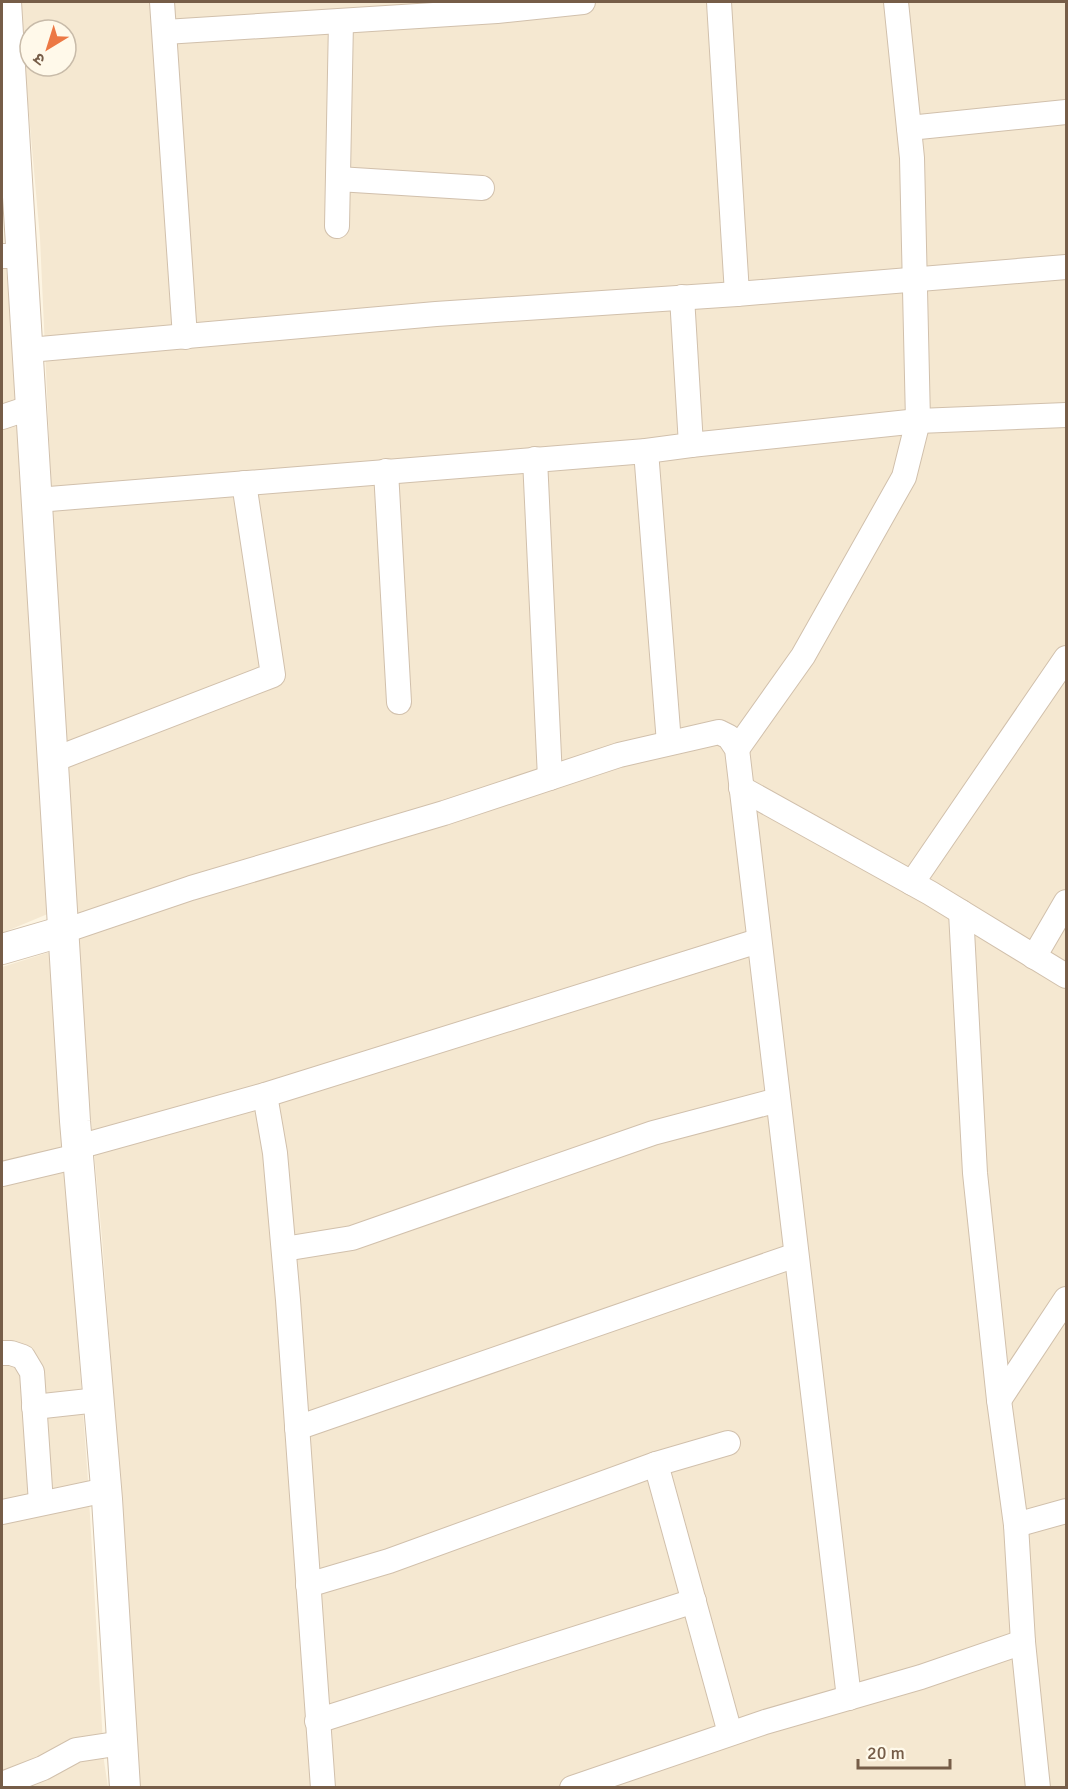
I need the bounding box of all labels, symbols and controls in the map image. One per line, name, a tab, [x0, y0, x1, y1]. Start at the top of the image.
north arrow	[18, 18, 78, 78]
text: उ	[29, 48, 49, 70]
scale bar	[858, 1732, 950, 1770]
text: 20 m	[867, 1742, 905, 1764]

